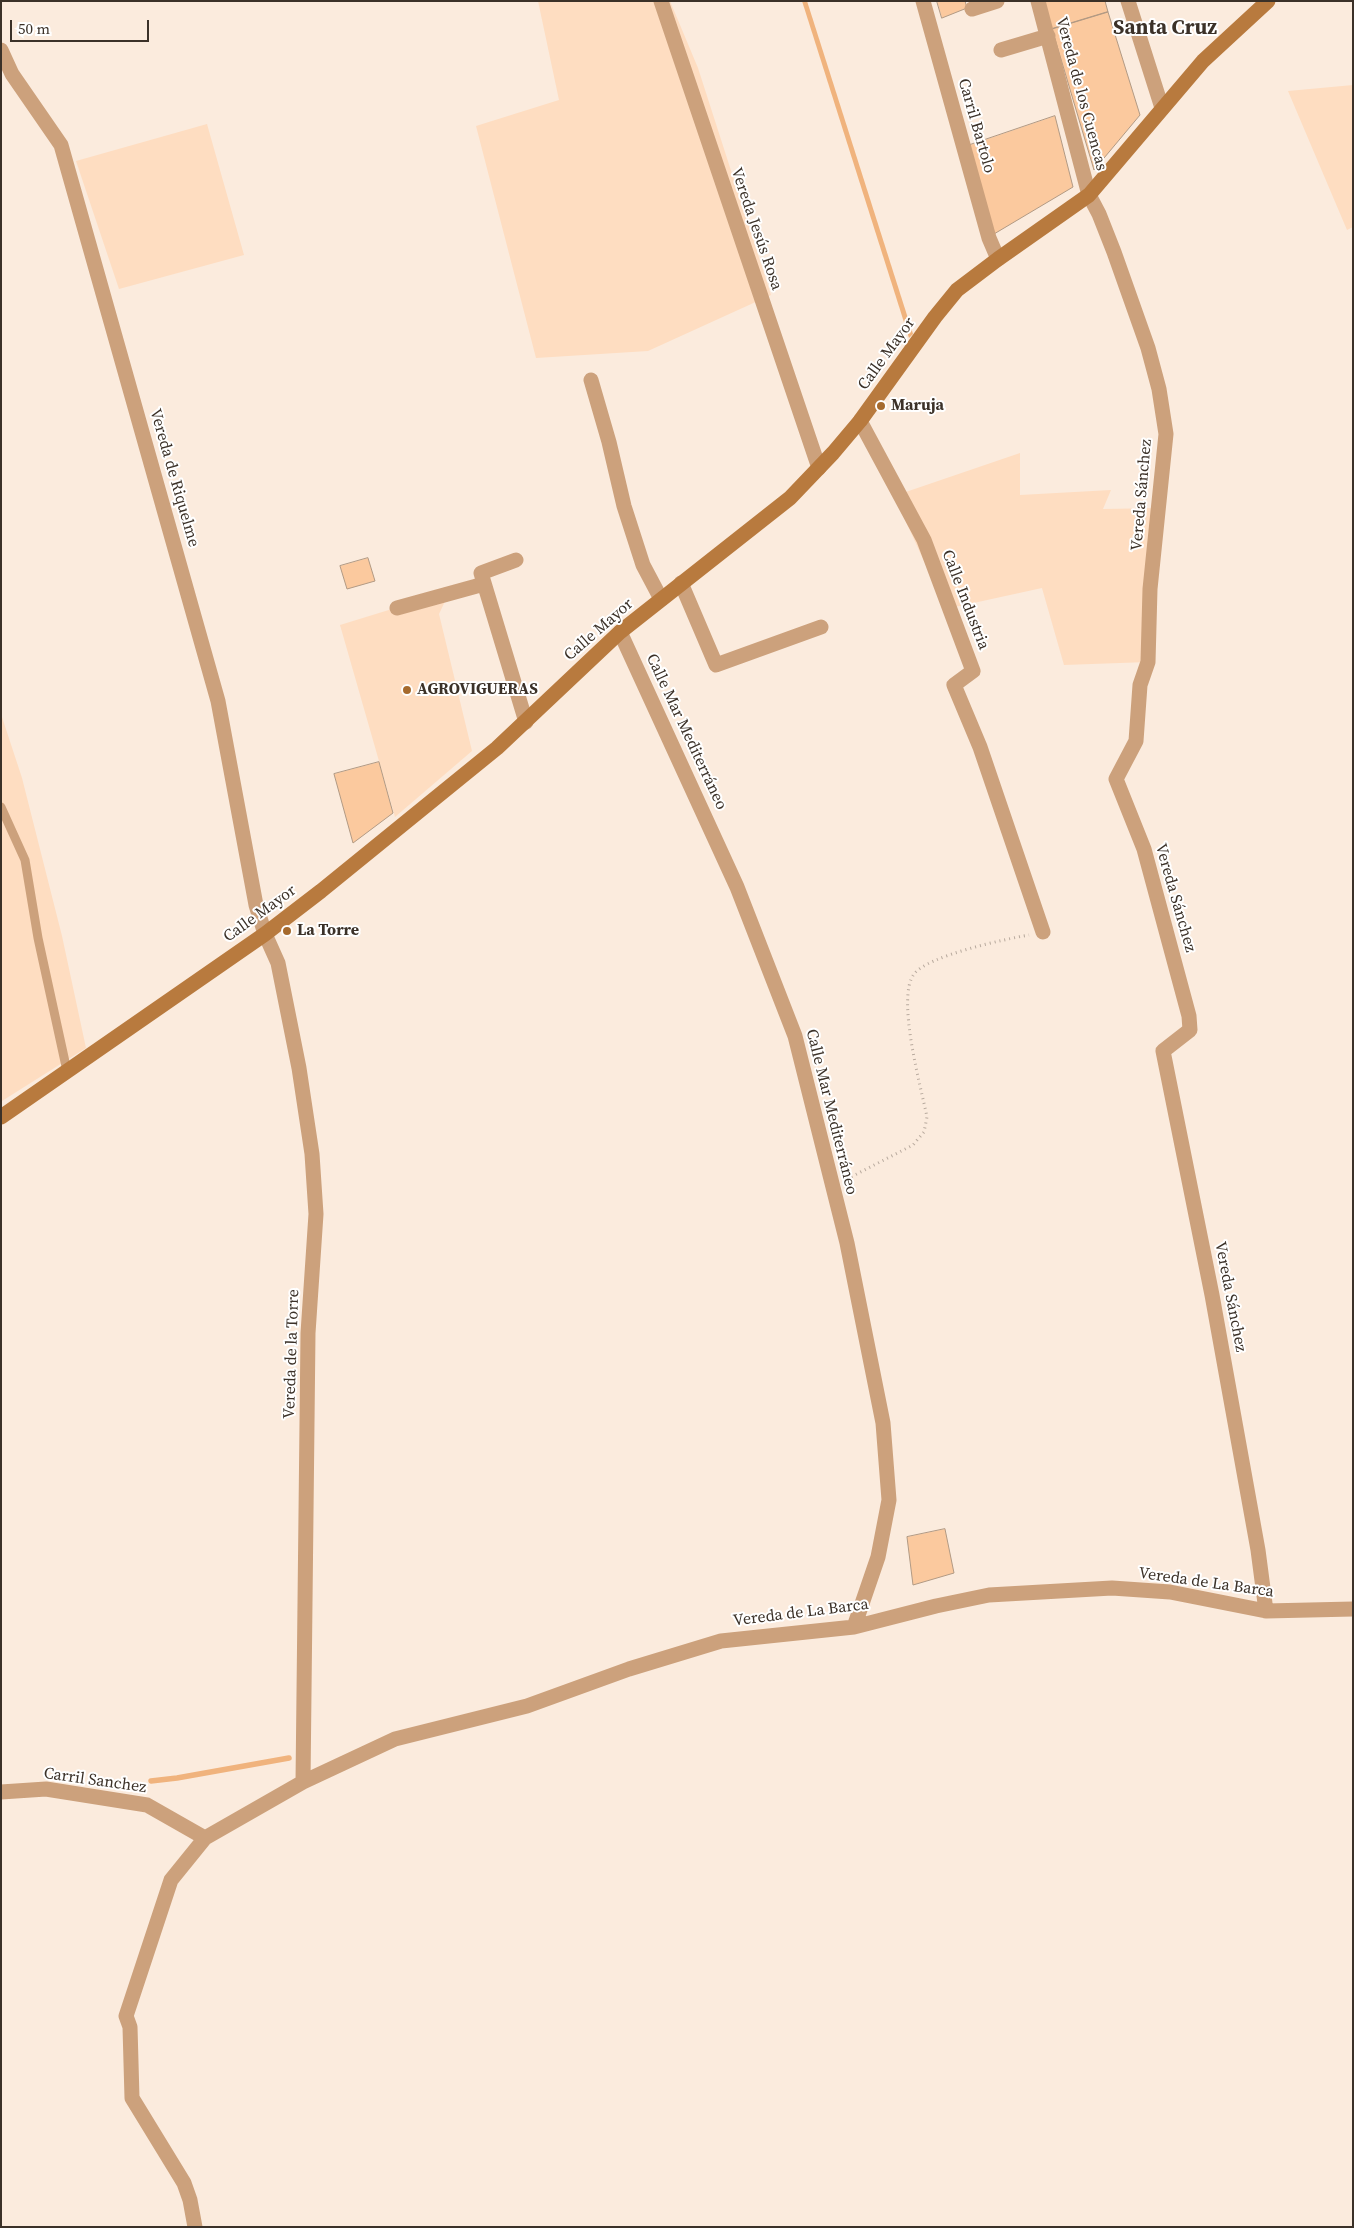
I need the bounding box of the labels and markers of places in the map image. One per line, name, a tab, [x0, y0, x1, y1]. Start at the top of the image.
place label: Maruja	[891, 396, 944, 416]
marker: Maruja	[875, 400, 887, 412]
place label: AGROVIGUERAS	[417, 680, 538, 700]
marker: AGROVIGUERAS	[401, 684, 413, 696]
place label: La Torre	[297, 921, 359, 941]
marker: La Torre	[281, 925, 293, 937]

